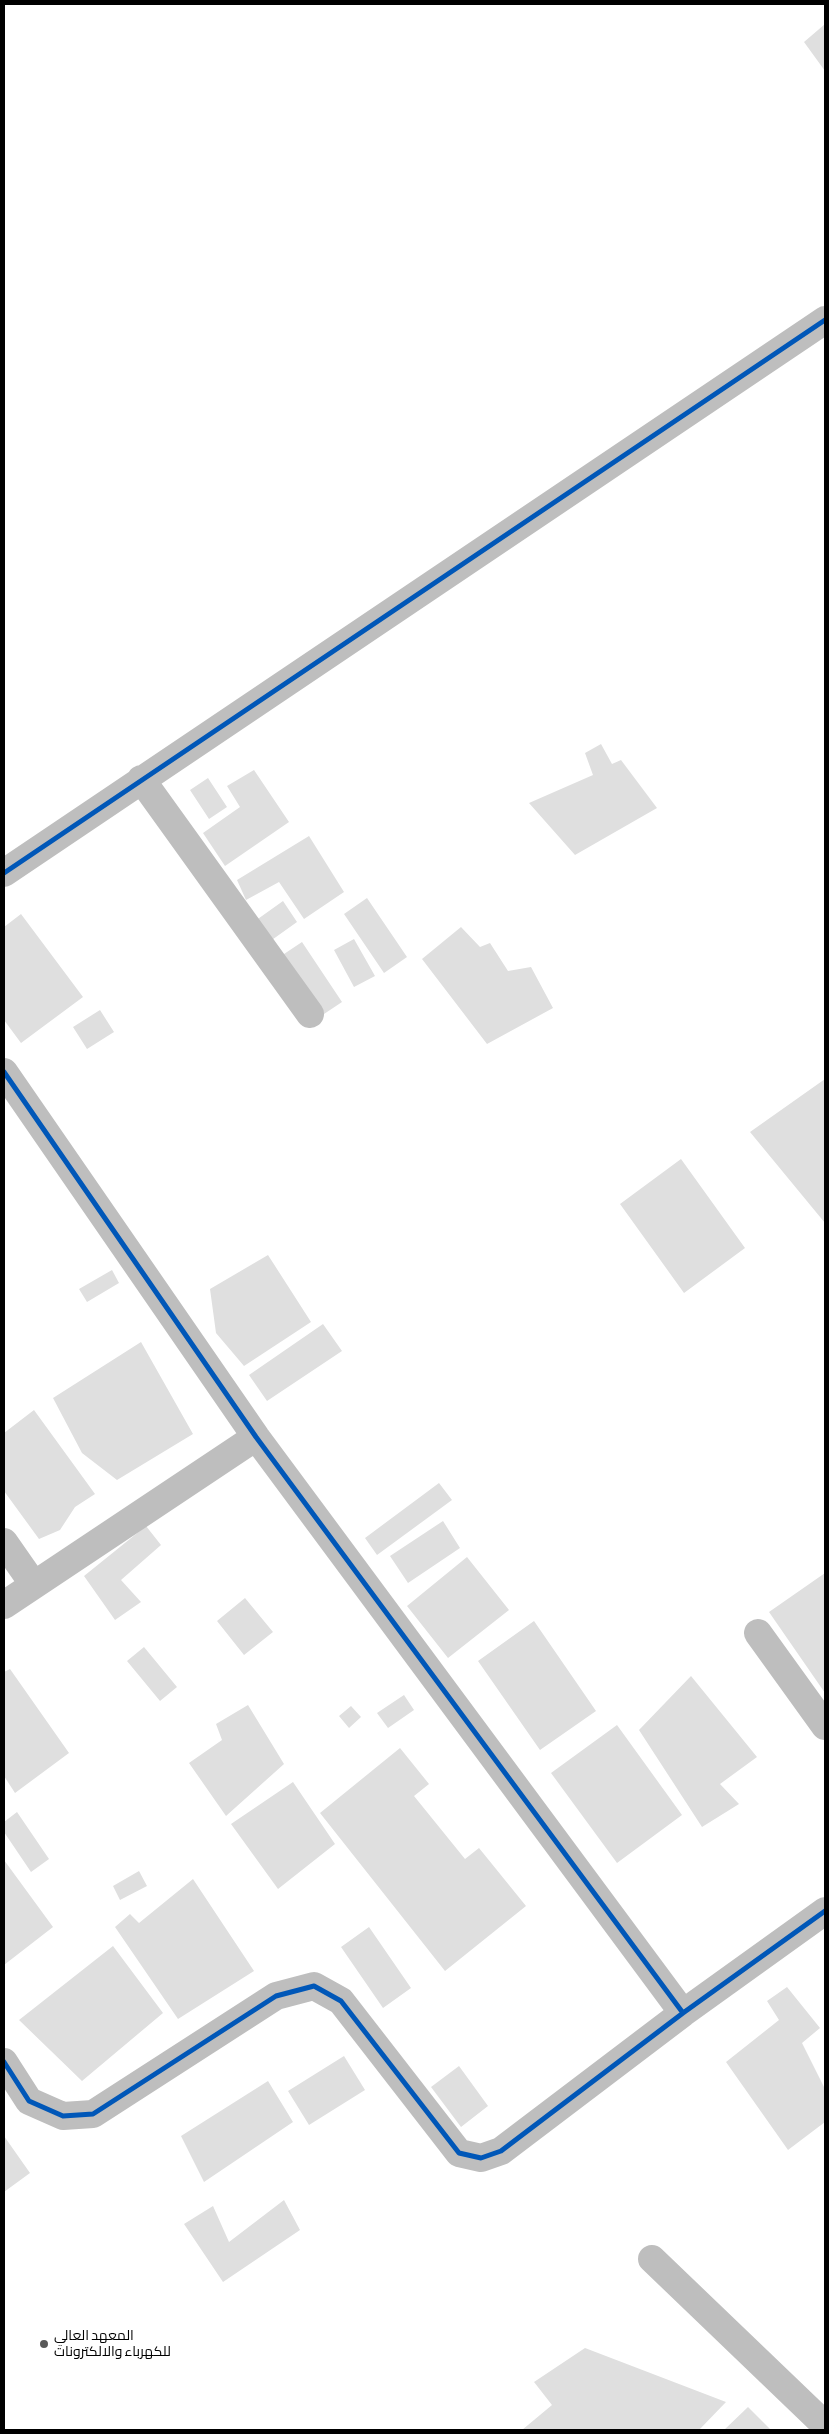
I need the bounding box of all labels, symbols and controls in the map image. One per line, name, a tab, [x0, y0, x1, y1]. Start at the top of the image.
place label: المعهد العالي للكهرباء والالكترونات	[54, 2328, 171, 2360]
marker: المعهد العالي للكهرباء والالكترونات	[38, 2338, 50, 2350]

